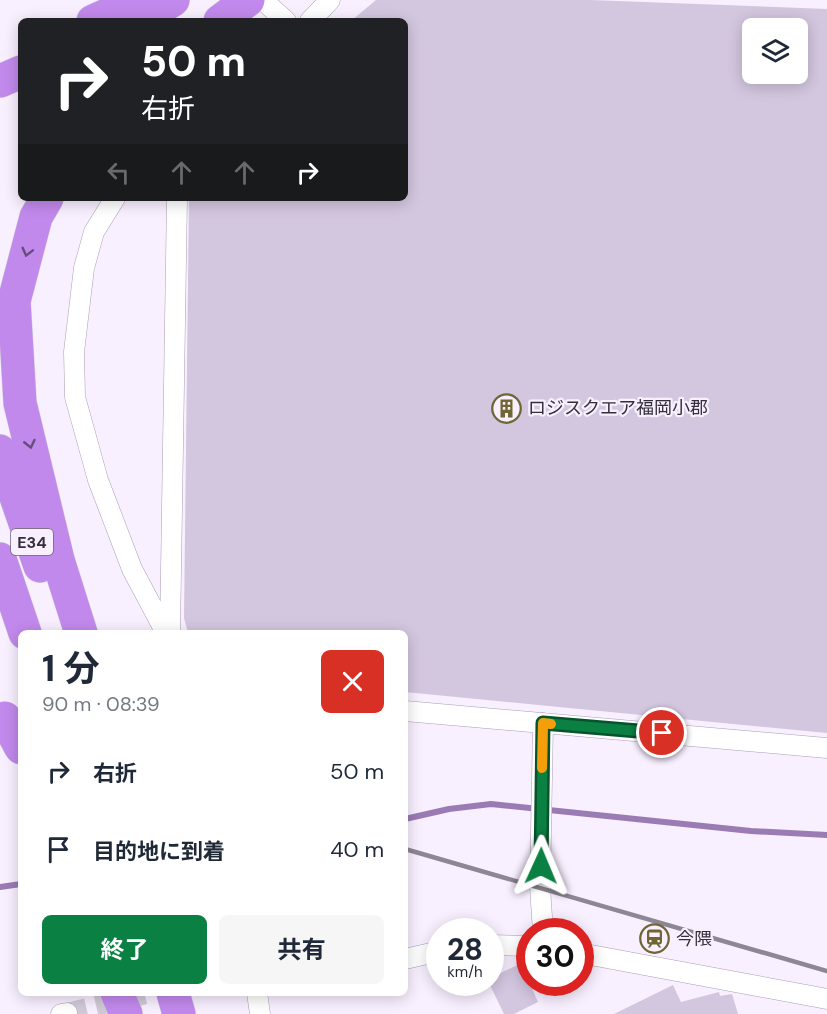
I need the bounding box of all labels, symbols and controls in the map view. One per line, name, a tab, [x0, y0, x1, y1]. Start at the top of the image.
map controls	[742, 18, 808, 84]
button: layers	[742, 18, 808, 84]
text: 50 m	[141, 34, 246, 89]
icon: right	[42, 42, 120, 120]
text: 右折	[141, 91, 195, 126]
icon: left	[102, 156, 135, 189]
icon: ahead	[165, 156, 198, 189]
icon: ahead	[228, 156, 261, 189]
icon: right	[291, 156, 324, 189]
one-way arrow	[21, 247, 34, 257]
building icon: ロジスクエア福岡小郡	[491, 392, 523, 424]
place label: ロジスクエア福岡小郡	[528, 396, 708, 420]
one-way arrow	[23, 439, 36, 449]
road number: E34	[11, 529, 53, 555]
text: 1 分	[42, 645, 100, 692]
button: close	[321, 650, 384, 713]
text: 90 m · 08:39	[42, 691, 160, 717]
pin	[636, 707, 687, 758]
icon: arrive	[645, 716, 678, 749]
icon: right	[42, 755, 75, 788]
text: 50 m	[330, 757, 384, 786]
text: 右折	[93, 759, 137, 788]
icon: arrive	[42, 833, 75, 866]
position arrow	[509, 834, 573, 898]
text: 40 m	[330, 835, 384, 864]
text: 目的地に到着	[93, 837, 225, 866]
button: 終了	[42, 915, 207, 984]
button: 共有	[219, 915, 384, 984]
speed limit sign: 30	[516, 918, 594, 996]
station icon: 今隈	[639, 923, 671, 955]
place label: 今隈	[676, 927, 712, 951]
text: 28	[447, 930, 483, 969]
text: km/h	[447, 962, 483, 982]

